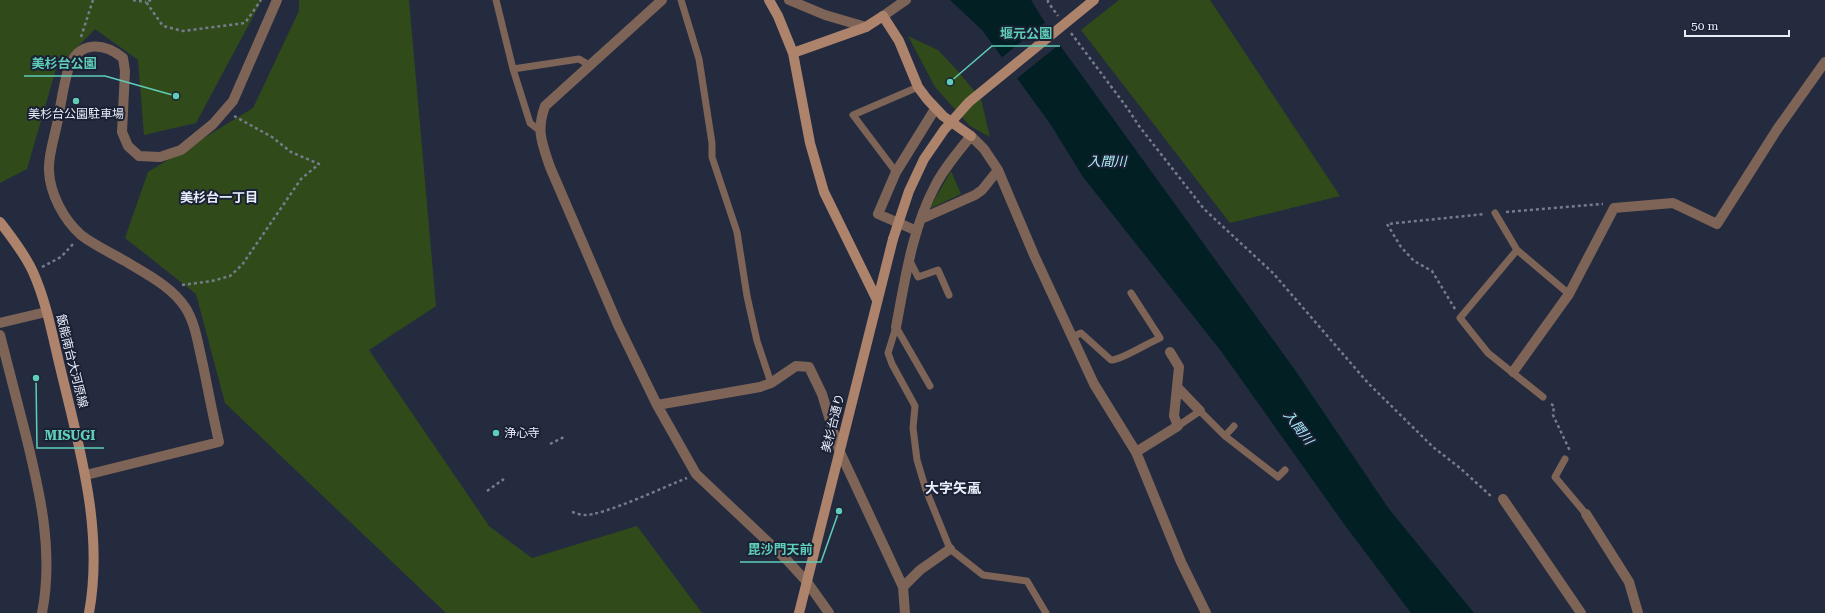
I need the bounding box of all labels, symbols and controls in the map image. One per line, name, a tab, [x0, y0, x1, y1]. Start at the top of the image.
scale bar	[1685, 12, 1789, 38]
text: 50 m	[1691, 19, 1718, 33]
callout: 堰元公園	[992, 21, 1060, 46]
text: 堰元公園	[1000, 26, 1052, 41]
callout: 美杉台公園	[24, 51, 105, 76]
text: 美杉台公園	[31, 56, 97, 71]
marker: 美杉台公園駐車場	[71, 96, 81, 106]
place label: 美杉台公園駐車場	[28, 107, 124, 121]
water label: 入間川	[1087, 154, 1128, 169]
district label: 美杉台一丁目	[180, 190, 258, 205]
street label: 飯能南台大河原線	[54, 313, 90, 409]
street label: 美杉台通り	[819, 392, 847, 454]
water label: 入間川	[1281, 407, 1318, 449]
callout: MISUGI	[37, 423, 104, 448]
place label: 浄心寺	[504, 426, 540, 440]
text: MISUGI	[45, 428, 95, 443]
marker: 浄心寺	[491, 428, 501, 438]
district label: 大字矢颪	[925, 480, 981, 496]
callout: 毘沙門天前	[740, 537, 821, 562]
text: 毘沙門天前	[747, 542, 813, 557]

